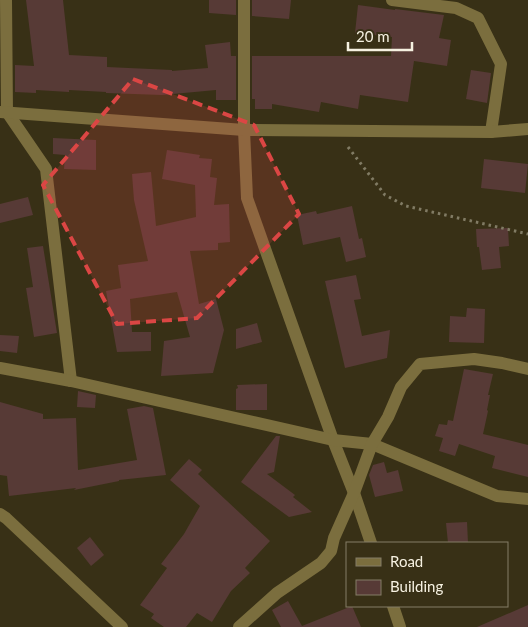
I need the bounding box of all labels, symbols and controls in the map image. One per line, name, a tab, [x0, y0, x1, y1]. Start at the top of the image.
scale bar	[348, 20, 412, 52]
text: 20 m	[356, 27, 390, 45]
legend	[346, 542, 508, 607]
text: Road	[390, 552, 423, 570]
text: Building	[390, 577, 443, 595]

